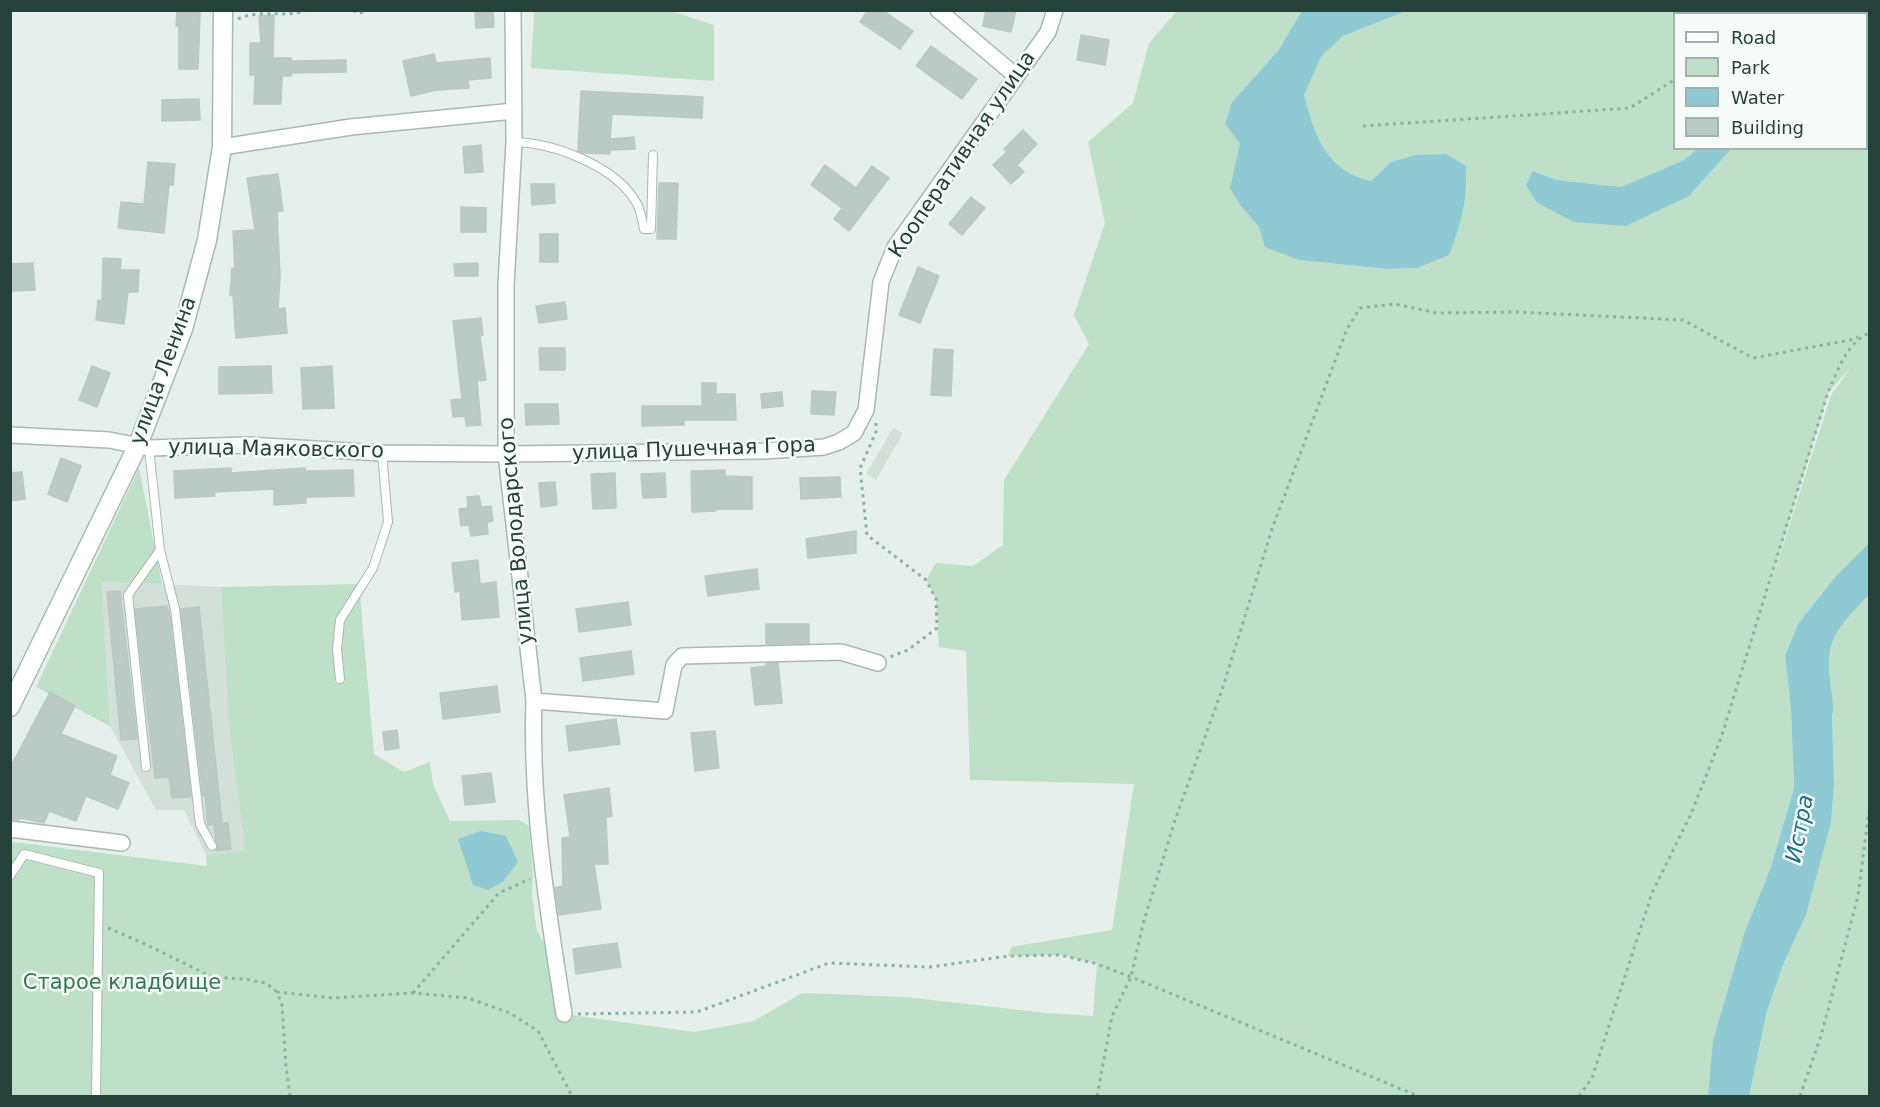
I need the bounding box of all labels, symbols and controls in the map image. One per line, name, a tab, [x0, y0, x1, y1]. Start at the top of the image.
legend	[1673, 12, 1868, 150]
text: Road	[1731, 27, 1776, 48]
street label: Кооперативная улица	[884, 47, 1042, 263]
text: Park	[1731, 57, 1770, 78]
text: Water	[1731, 87, 1784, 108]
text: Building	[1731, 117, 1804, 138]
street label: улица Ленина	[125, 293, 203, 449]
street label: улица Володарского	[494, 416, 540, 646]
street label: улица Пушечная Гора	[572, 433, 816, 467]
street label: улица Маяковского	[168, 436, 384, 464]
water label: Истра	[1781, 793, 1821, 865]
park label: Старое кладбище	[23, 971, 221, 997]

